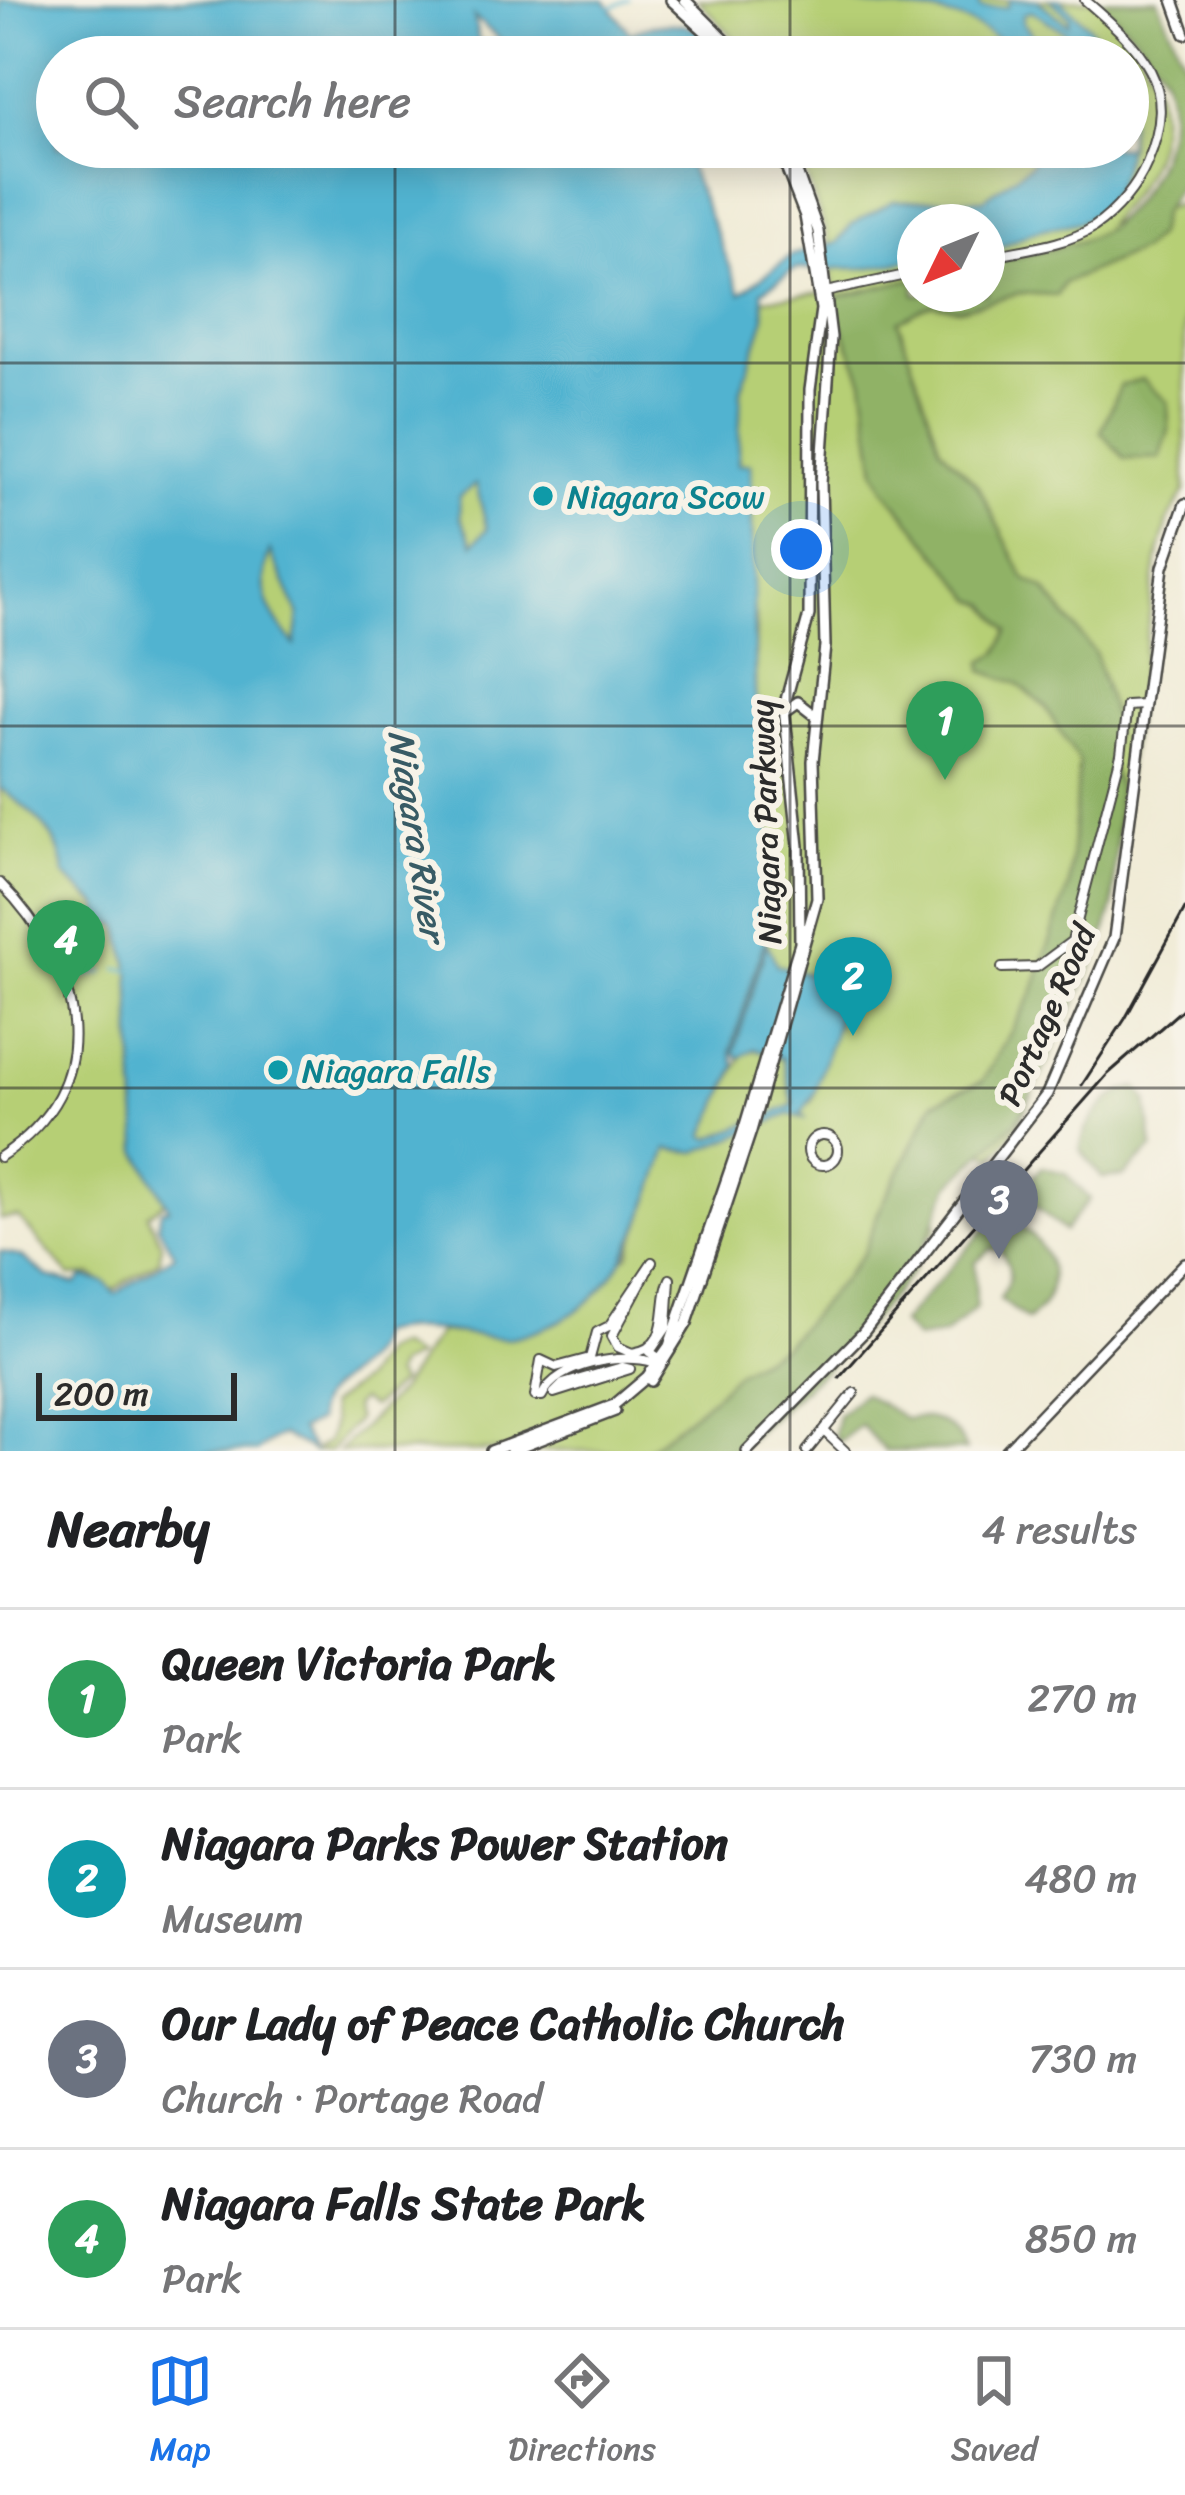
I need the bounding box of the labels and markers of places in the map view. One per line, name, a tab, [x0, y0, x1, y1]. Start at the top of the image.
place label: Niagara Scow	[567, 468, 764, 526]
marker: Niagara Scow	[530, 483, 556, 509]
pin: 1	[906, 681, 984, 780]
pin: 4	[27, 900, 105, 999]
pin: 2	[814, 937, 892, 1036]
place label: Niagara Falls	[302, 1042, 492, 1100]
marker: Niagara Falls	[265, 1057, 291, 1083]
pin: 3	[960, 1160, 1038, 1259]

